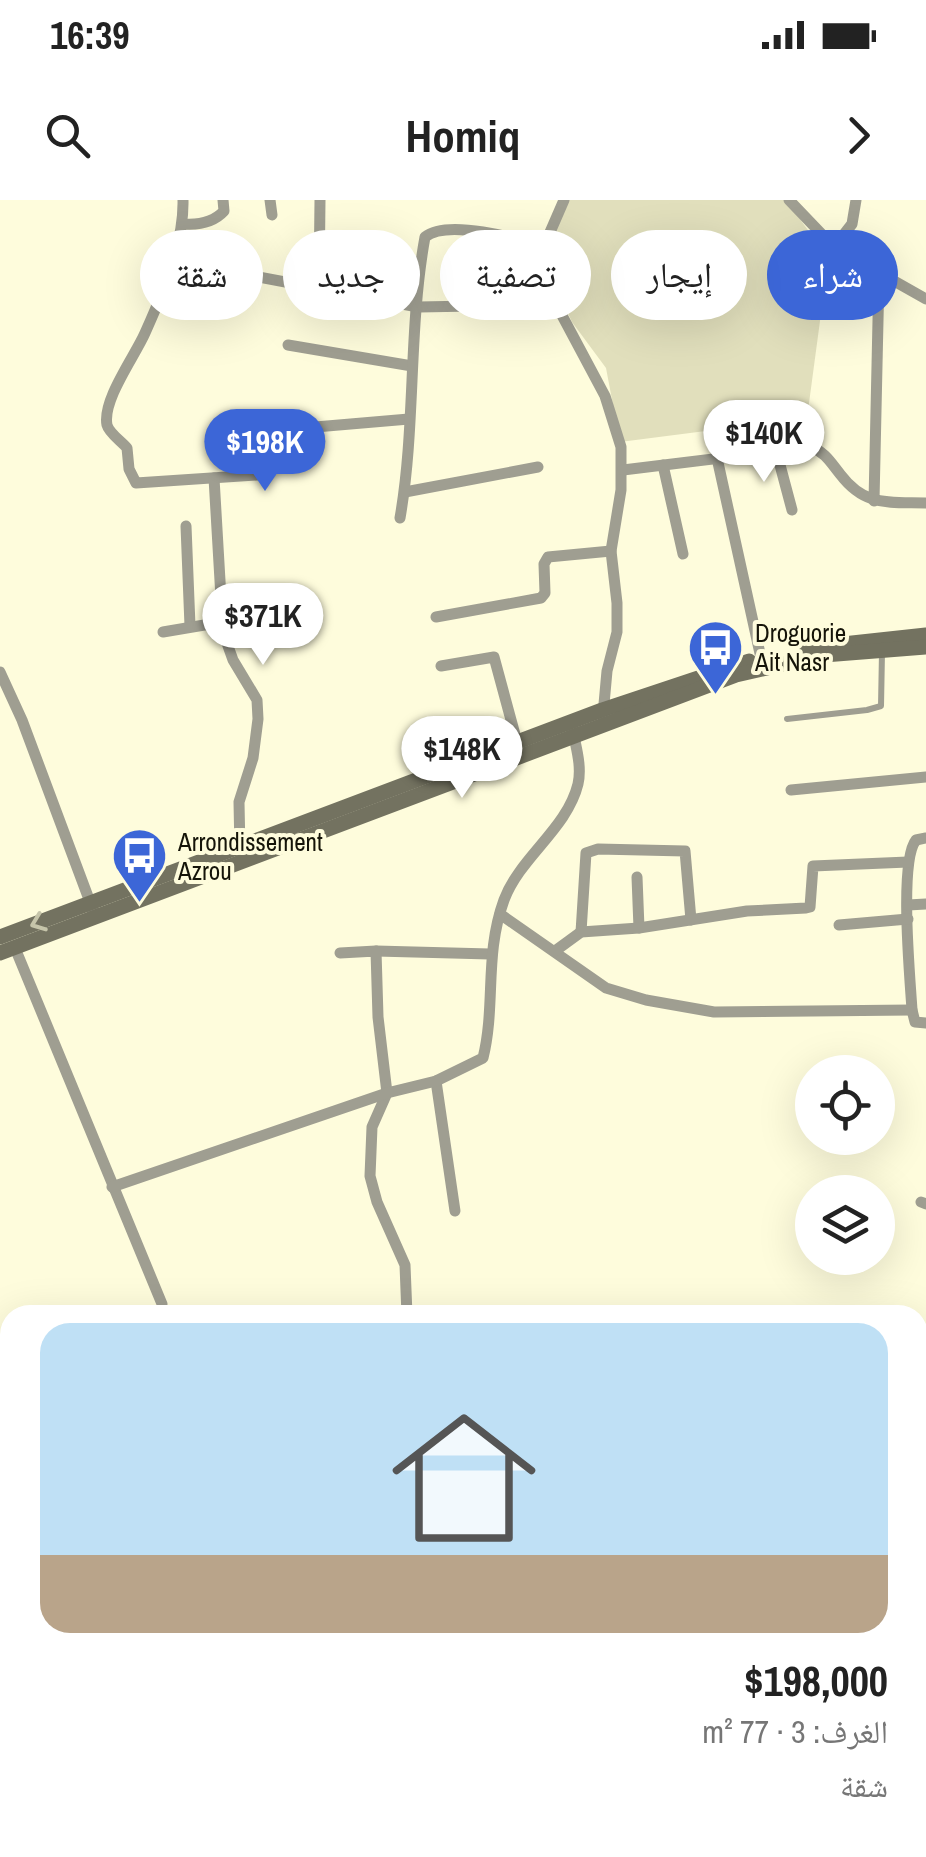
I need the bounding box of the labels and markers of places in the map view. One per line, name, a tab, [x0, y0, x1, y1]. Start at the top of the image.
pin: $140K	[694, 400, 834, 485]
pin: $198K	[195, 409, 335, 494]
pin: $371K	[193, 583, 333, 668]
place label: Droguorie Ait Nasr	[754, 616, 846, 679]
bus stop icon: Droguorie Ait Nasr	[686, 617, 746, 696]
pin: $148K	[392, 716, 532, 801]
place label: Arrondissement Azrou	[177, 825, 323, 888]
bus stop icon: Arrondissement Azrou	[109, 826, 169, 905]

